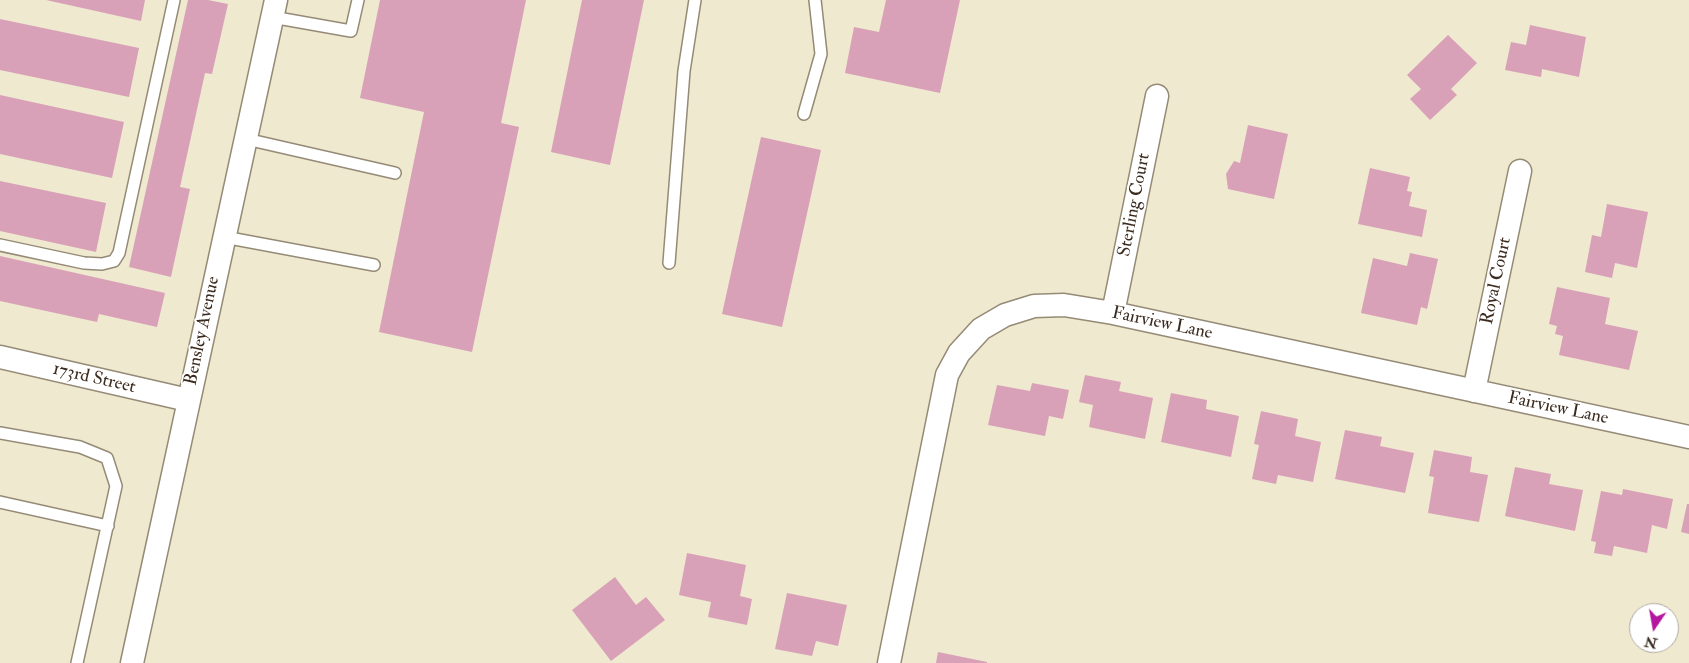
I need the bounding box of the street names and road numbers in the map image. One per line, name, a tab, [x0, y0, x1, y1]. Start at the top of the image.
street label: Sterling Court	[1114, 151, 1156, 259]
street label: Royal Court	[1477, 235, 1517, 327]
street label: Bensley Avenue	[181, 275, 225, 387]
street label: Fairview Lane	[1110, 303, 1214, 345]
street label: 173rd Street	[51, 359, 137, 399]
street label: Fairview Lane	[1506, 388, 1610, 430]

